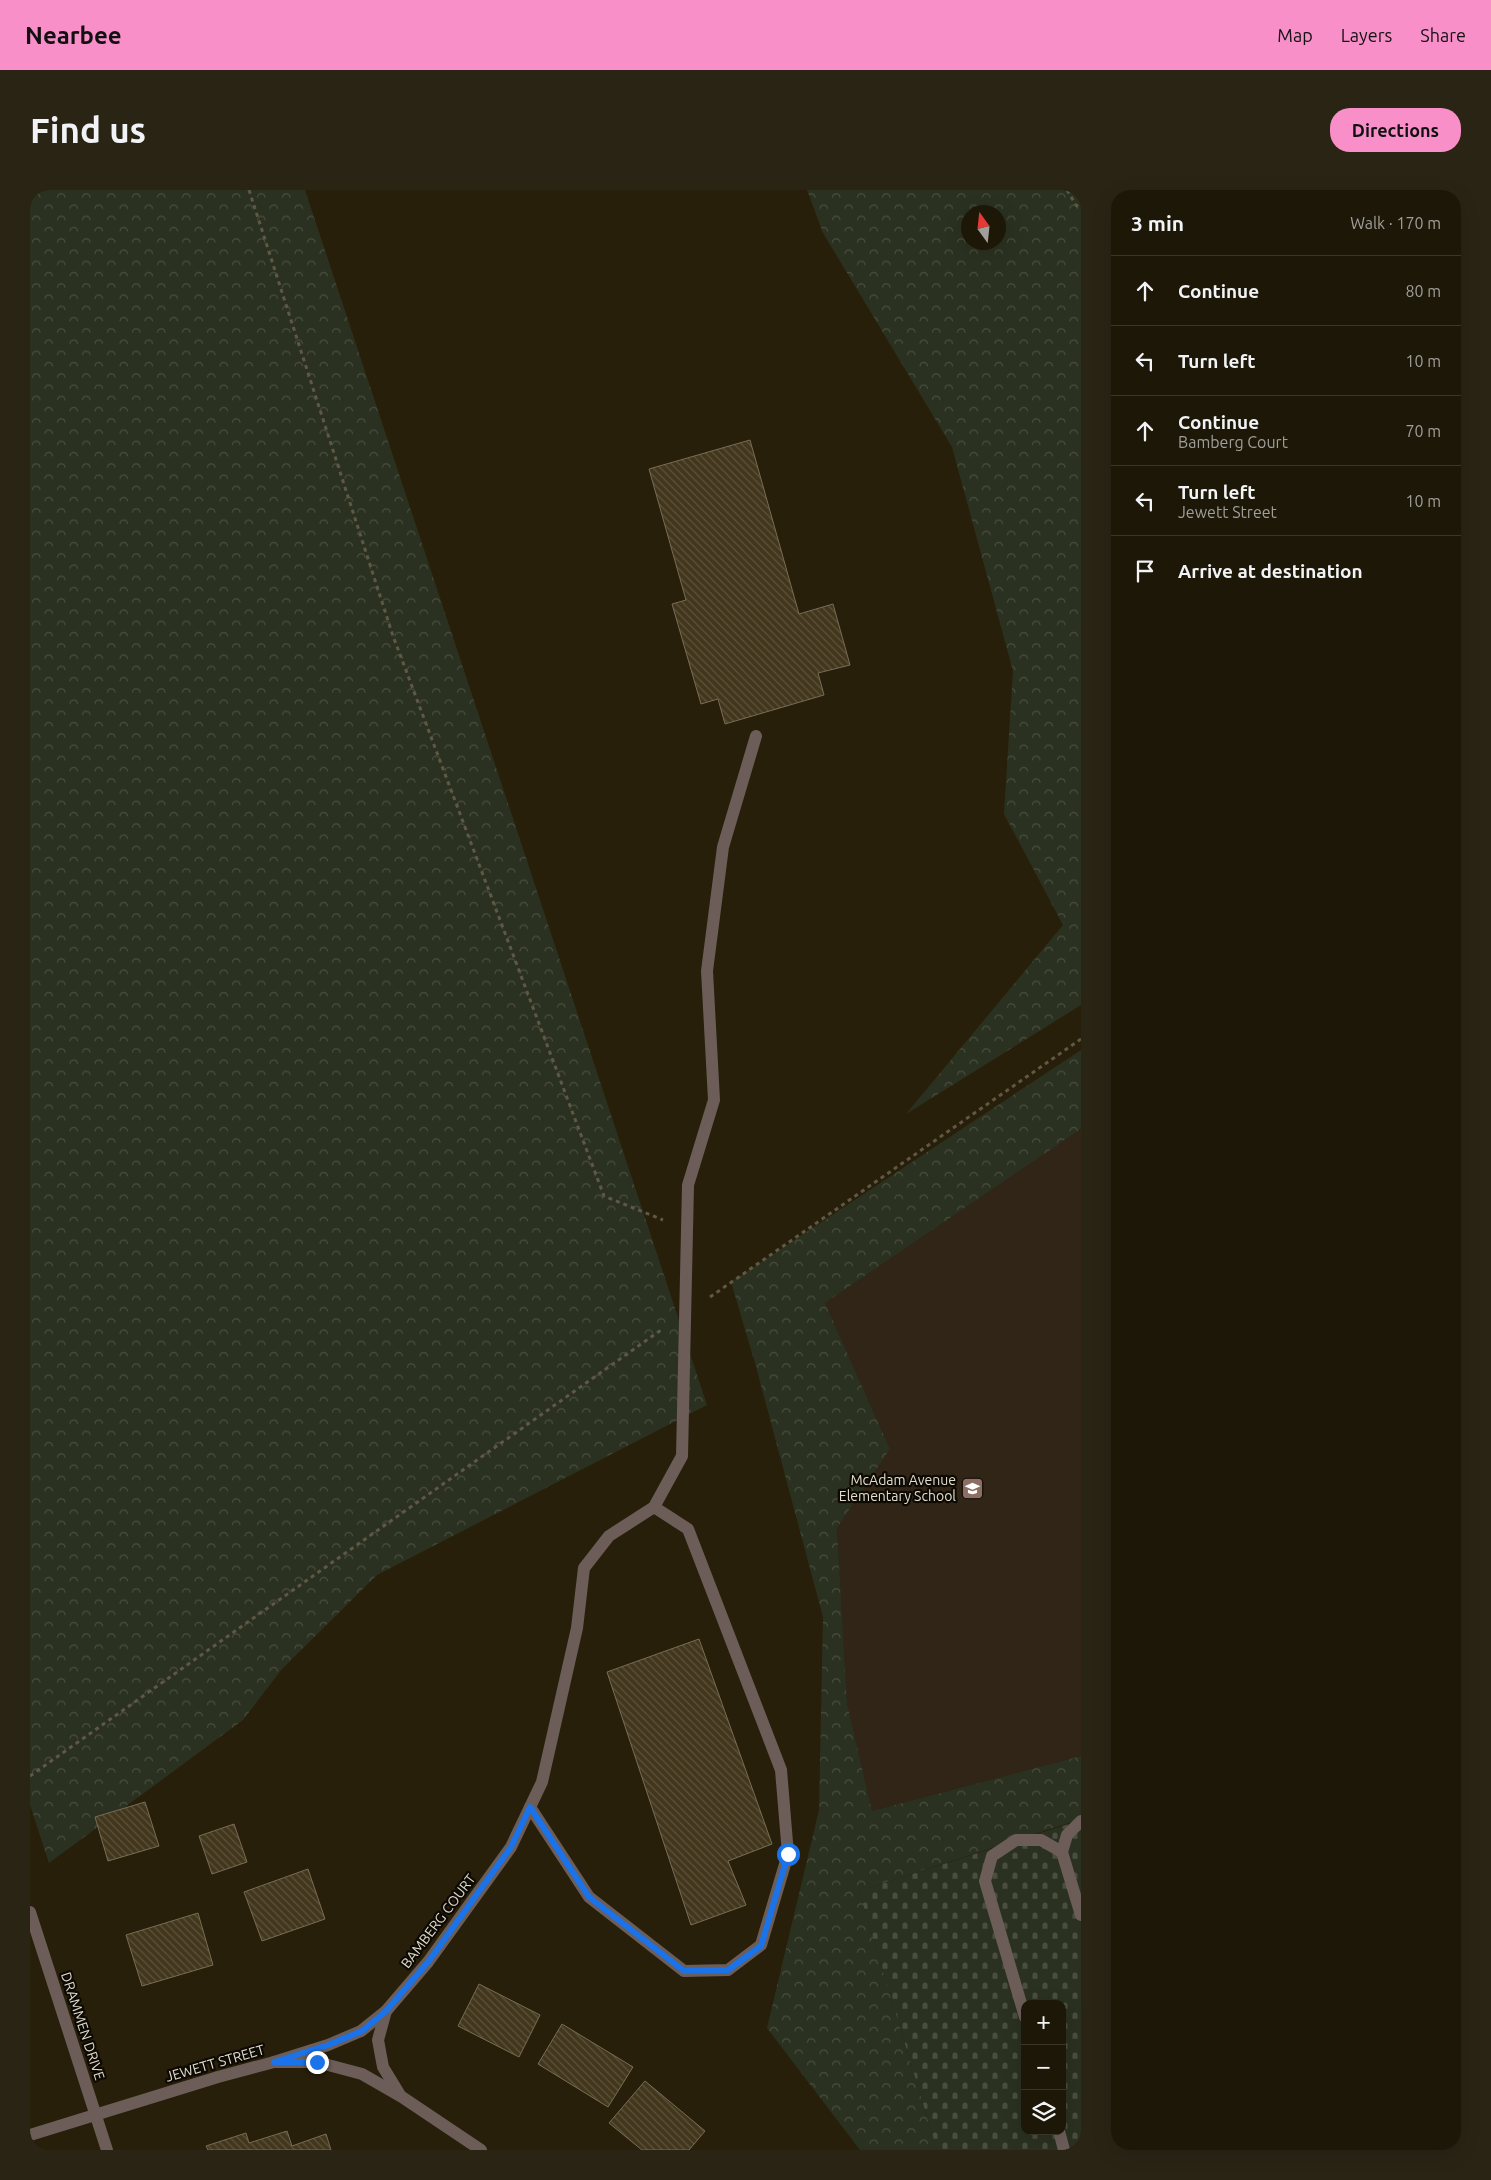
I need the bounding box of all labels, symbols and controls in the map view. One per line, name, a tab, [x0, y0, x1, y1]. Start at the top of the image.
text: Nearbee	[25, 22, 122, 49]
text: Map	[1277, 25, 1313, 45]
text: Layers	[1341, 25, 1392, 45]
text: Share	[1420, 25, 1466, 45]
button: Directions	[1330, 108, 1461, 152]
text: Find us	[30, 110, 146, 150]
north arrow	[961, 205, 1006, 250]
text: 3 min	[1131, 211, 1184, 235]
text: Walk · 170 m	[1350, 214, 1441, 232]
icon: ahead	[1131, 277, 1159, 305]
text: Continue	[1178, 280, 1259, 302]
text: 80 m	[1405, 282, 1441, 300]
icon: left	[1131, 347, 1159, 375]
text: Turn left	[1178, 350, 1256, 372]
text: 10 m	[1405, 352, 1441, 370]
text: Continue	[1178, 411, 1259, 433]
icon: ahead	[1131, 417, 1159, 445]
text: 70 m	[1405, 422, 1441, 440]
text: Bamberg Court	[1178, 433, 1288, 451]
text: Turn left	[1178, 481, 1256, 503]
icon: left	[1131, 487, 1159, 515]
text: 10 m	[1405, 492, 1441, 510]
text: Jewett Street	[1178, 503, 1277, 521]
icon: arrive	[1131, 557, 1159, 585]
text: Arrive at destination	[1178, 560, 1363, 582]
place label: McAdam Avenue Elementary School	[839, 1472, 956, 1504]
school or university icon: McAdam Avenue Elementary School	[960, 1476, 984, 1500]
route start	[777, 1843, 800, 1866]
street label: BAMBERG COURT	[398, 1871, 479, 1971]
street label: DRAMMEN DRIVE	[58, 1970, 108, 2082]
map controls	[1021, 2000, 1066, 2135]
button: +	[1021, 2000, 1066, 2045]
street label: JEWETT STREET	[164, 2041, 266, 2085]
button: −	[1021, 2045, 1066, 2090]
route end	[306, 2051, 329, 2074]
button: layers	[1021, 2090, 1066, 2135]

